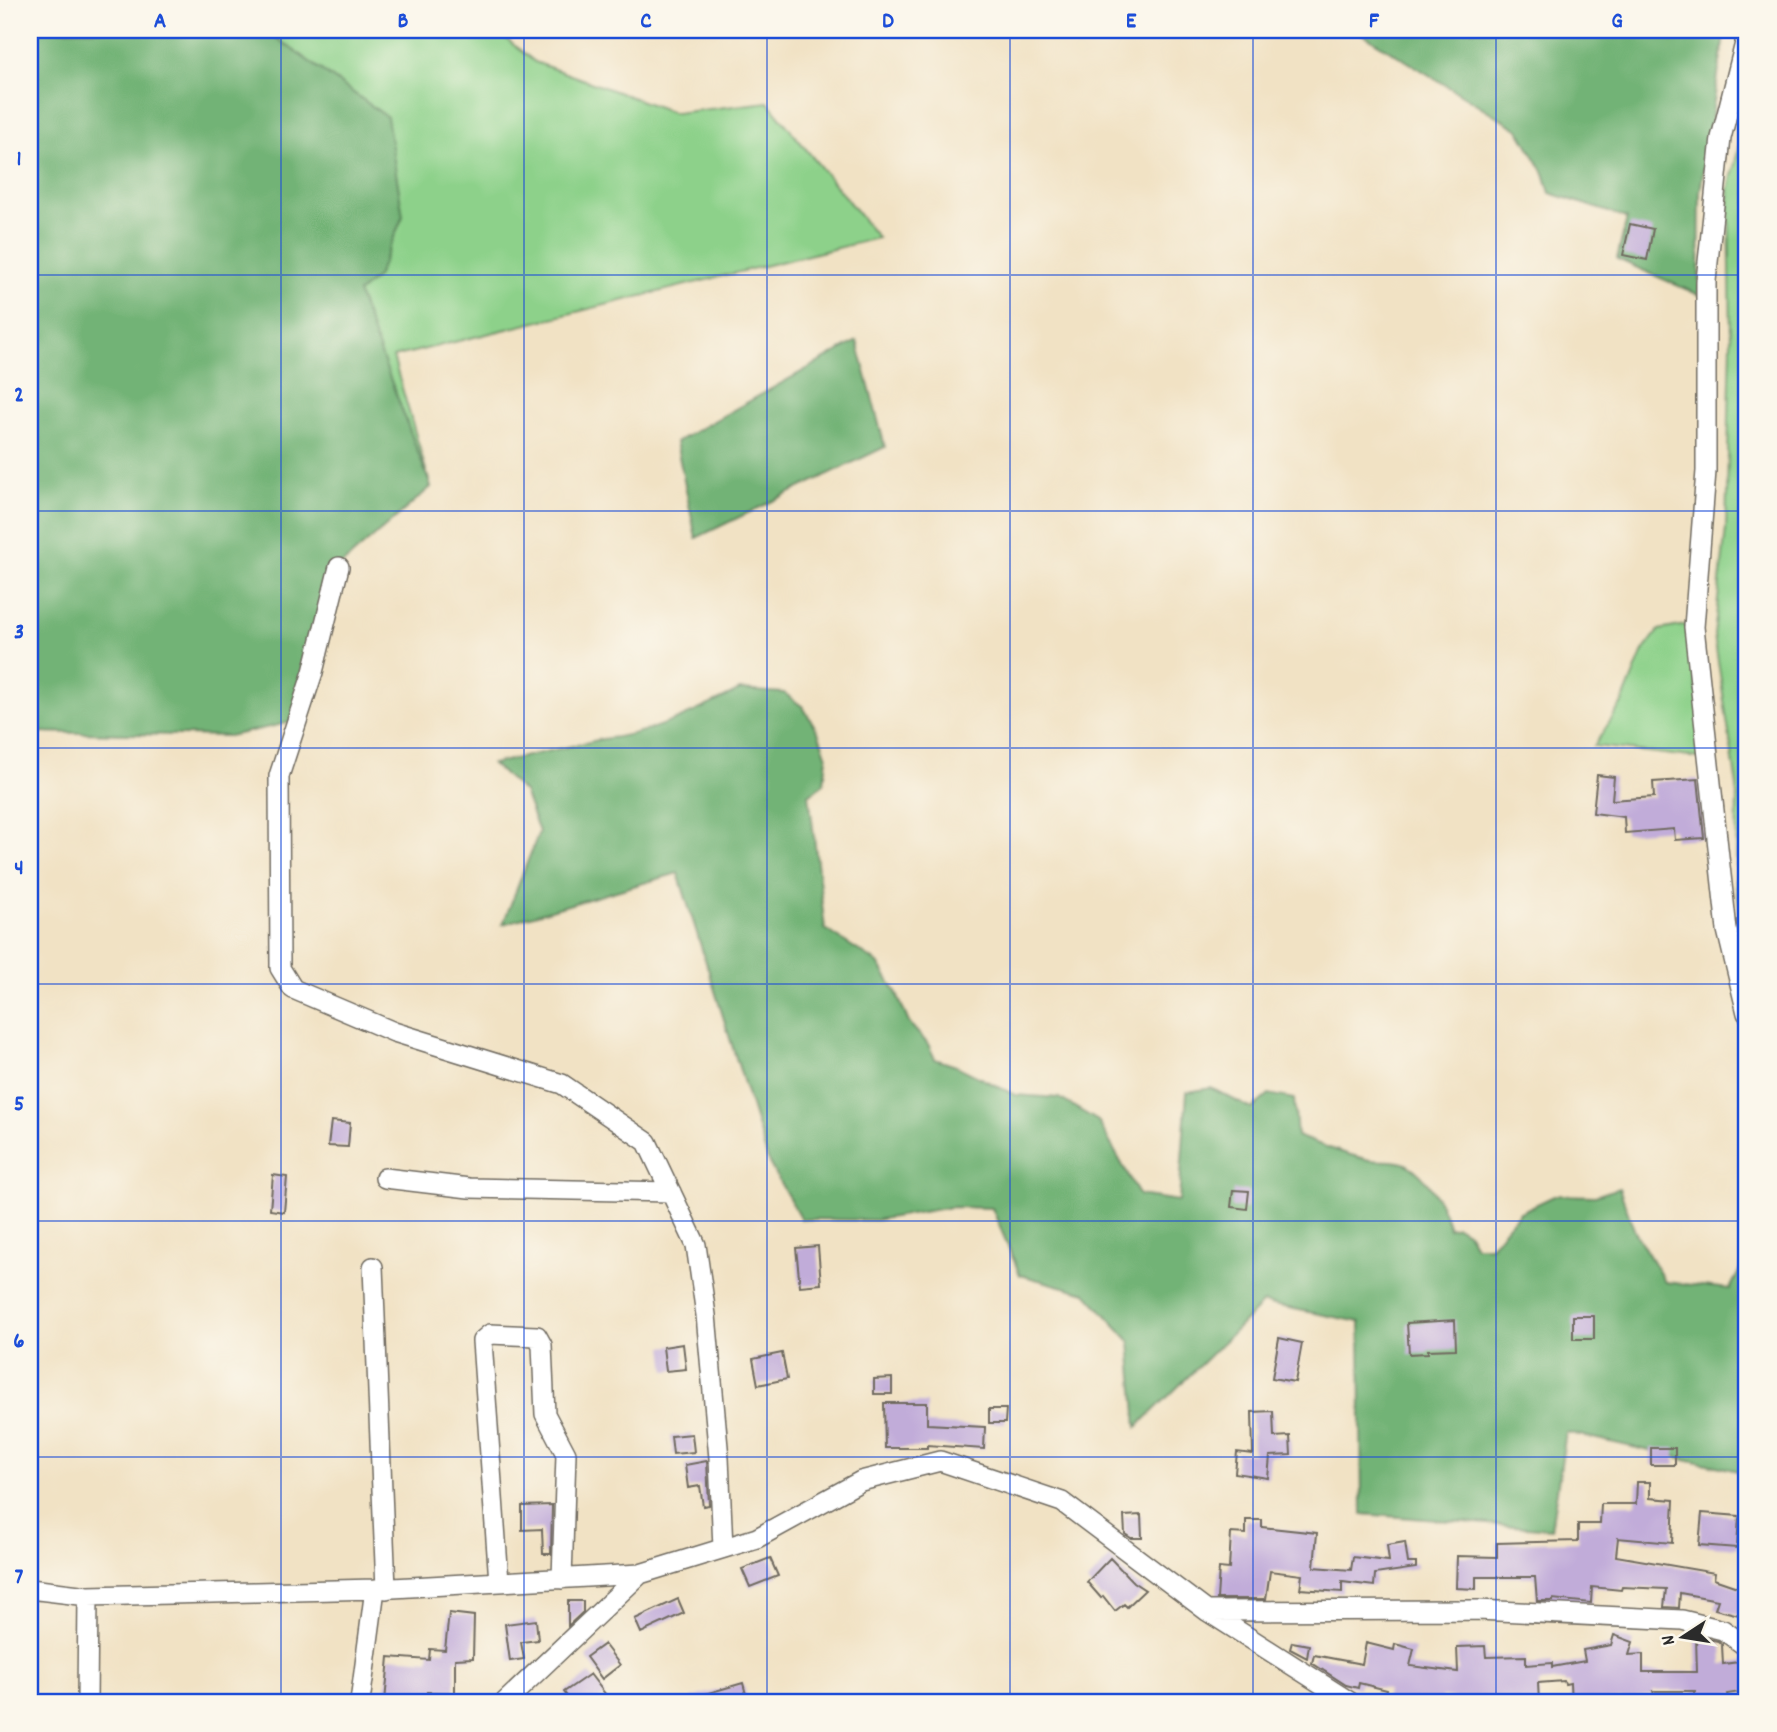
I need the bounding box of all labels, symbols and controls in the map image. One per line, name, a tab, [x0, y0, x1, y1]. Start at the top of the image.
text: A	[154, 6, 166, 39]
text: B	[398, 6, 409, 39]
text: C	[640, 6, 652, 39]
text: D	[882, 6, 894, 39]
text: E	[1126, 6, 1137, 39]
text: F	[1369, 6, 1380, 39]
text: G	[1611, 6, 1623, 39]
text: 1	[16, 144, 22, 177]
text: 2	[14, 380, 24, 413]
text: 3	[14, 617, 24, 650]
text: 4	[14, 853, 24, 886]
text: 5	[14, 1089, 24, 1122]
text: 6	[13, 1326, 25, 1359]
text: 7	[15, 1562, 24, 1595]
north arrow	[1648, 1602, 1718, 1672]
text: N	[1656, 1632, 1684, 1647]

